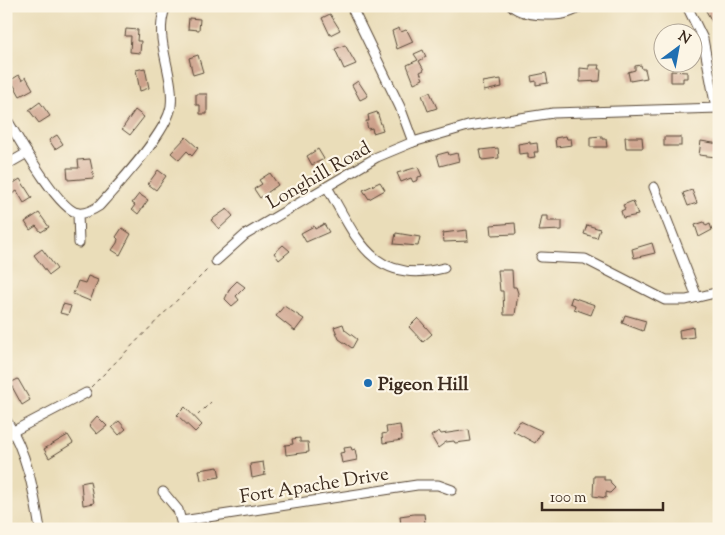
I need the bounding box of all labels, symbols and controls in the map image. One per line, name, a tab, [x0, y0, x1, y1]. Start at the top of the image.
north arrow	[652, 22, 702, 72]
text: N	[674, 27, 694, 50]
street label: Longhill Road	[262, 135, 376, 217]
place label: Pigeon Hill	[378, 372, 469, 399]
marker: Pigeon Hill	[362, 377, 374, 389]
street label: Fort Apache Drive	[238, 461, 391, 512]
scale bar	[542, 480, 664, 512]
text: 100 m	[550, 488, 587, 509]

